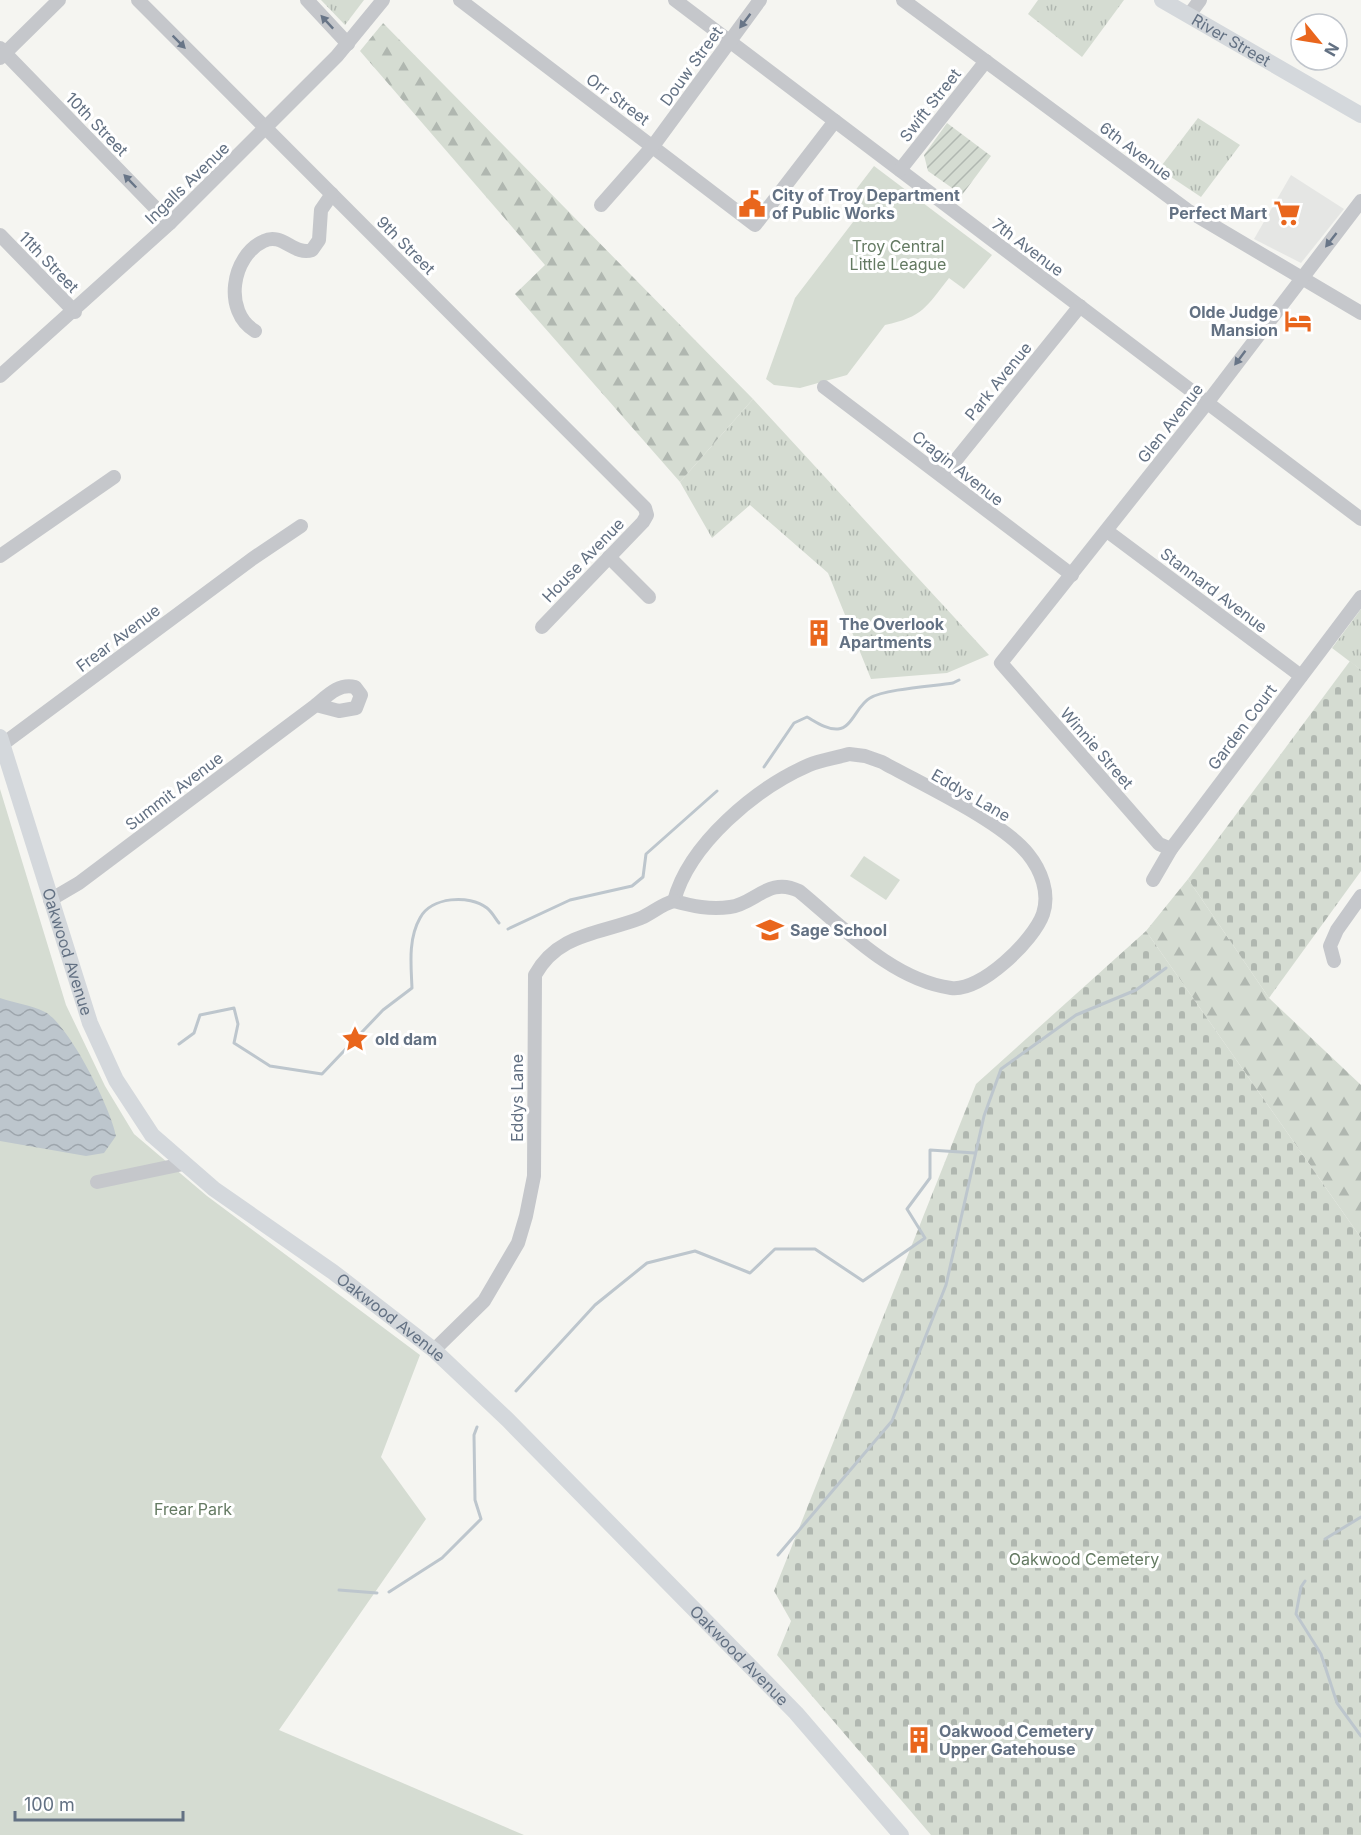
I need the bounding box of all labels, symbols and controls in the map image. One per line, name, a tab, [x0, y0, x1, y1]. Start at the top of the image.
street label: River Street	[1188, 9, 1274, 71]
north arrow	[1289, 12, 1349, 72]
one-way arrow	[739, 13, 751, 28]
one-way arrow	[321, 15, 334, 30]
street label: Douw Street	[655, 22, 727, 110]
one-way arrow	[172, 34, 186, 48]
text: N	[1320, 39, 1344, 60]
street label: Swift Street	[895, 64, 965, 146]
street label: Orr Street	[582, 69, 654, 129]
street label: 10th Street	[62, 88, 132, 160]
street label: 6th Avenue	[1096, 117, 1176, 185]
street label: Ingalls Avenue	[141, 138, 233, 228]
one-way arrow	[123, 175, 137, 189]
place label: City of Troy Department of Public Works	[772, 185, 960, 223]
public building icon: City of Troy Department of Public Works	[737, 189, 767, 219]
supermarket icon: Perfect Mart	[1272, 198, 1302, 228]
place label: Perfect Mart	[1169, 203, 1267, 223]
street label: 9th Street	[373, 212, 439, 278]
street label: 7th Avenue	[988, 214, 1068, 280]
street label: 11th Street	[15, 227, 83, 297]
one-way arrow	[1326, 232, 1338, 247]
park label: Troy Central Little League	[850, 236, 946, 274]
place label: Olde Judge Mansion	[1189, 302, 1278, 340]
hotel icon: Olde Judge Mansion	[1283, 306, 1313, 336]
street label: Park Avenue	[960, 338, 1036, 424]
one-way arrow	[1234, 350, 1246, 366]
street label: Glen Avenue	[1133, 379, 1207, 467]
street label: Cragin Avenue	[908, 426, 1008, 510]
street label: House Avenue	[538, 514, 628, 606]
street label: Stannard Avenue	[1157, 543, 1271, 637]
street label: Frear Avenue	[72, 600, 164, 676]
place label: The Overlook Apartments	[839, 614, 945, 652]
building icon: The Overlook Apartments	[804, 618, 834, 648]
street label: Garden Court	[1203, 680, 1281, 774]
street label: Winnie Street	[1056, 703, 1138, 793]
street label: Summit Avenue	[121, 748, 227, 834]
street label: Eddys Lane	[928, 764, 1014, 826]
street label: Oakwood Avenue	[38, 885, 97, 1018]
school or university icon: Sage School	[755, 915, 785, 945]
place label: Sage School	[790, 920, 887, 940]
place icon: old dam	[340, 1024, 370, 1054]
place label: old dam	[375, 1029, 437, 1049]
street label: Eddys Lane	[507, 1054, 527, 1142]
street label: Oakwood Avenue	[333, 1269, 450, 1366]
park label: Frear Park	[154, 1499, 232, 1519]
park label: Oakwood Cemetery	[1009, 1549, 1159, 1569]
street label: Oakwood Avenue	[686, 1601, 793, 1710]
place label: Oakwood Cemetery Upper Gatehouse	[939, 1721, 1094, 1759]
building icon: Oakwood Cemetery Upper Gatehouse	[904, 1725, 934, 1755]
scale bar	[15, 1784, 183, 1822]
text: 100 m	[24, 1794, 75, 1815]

